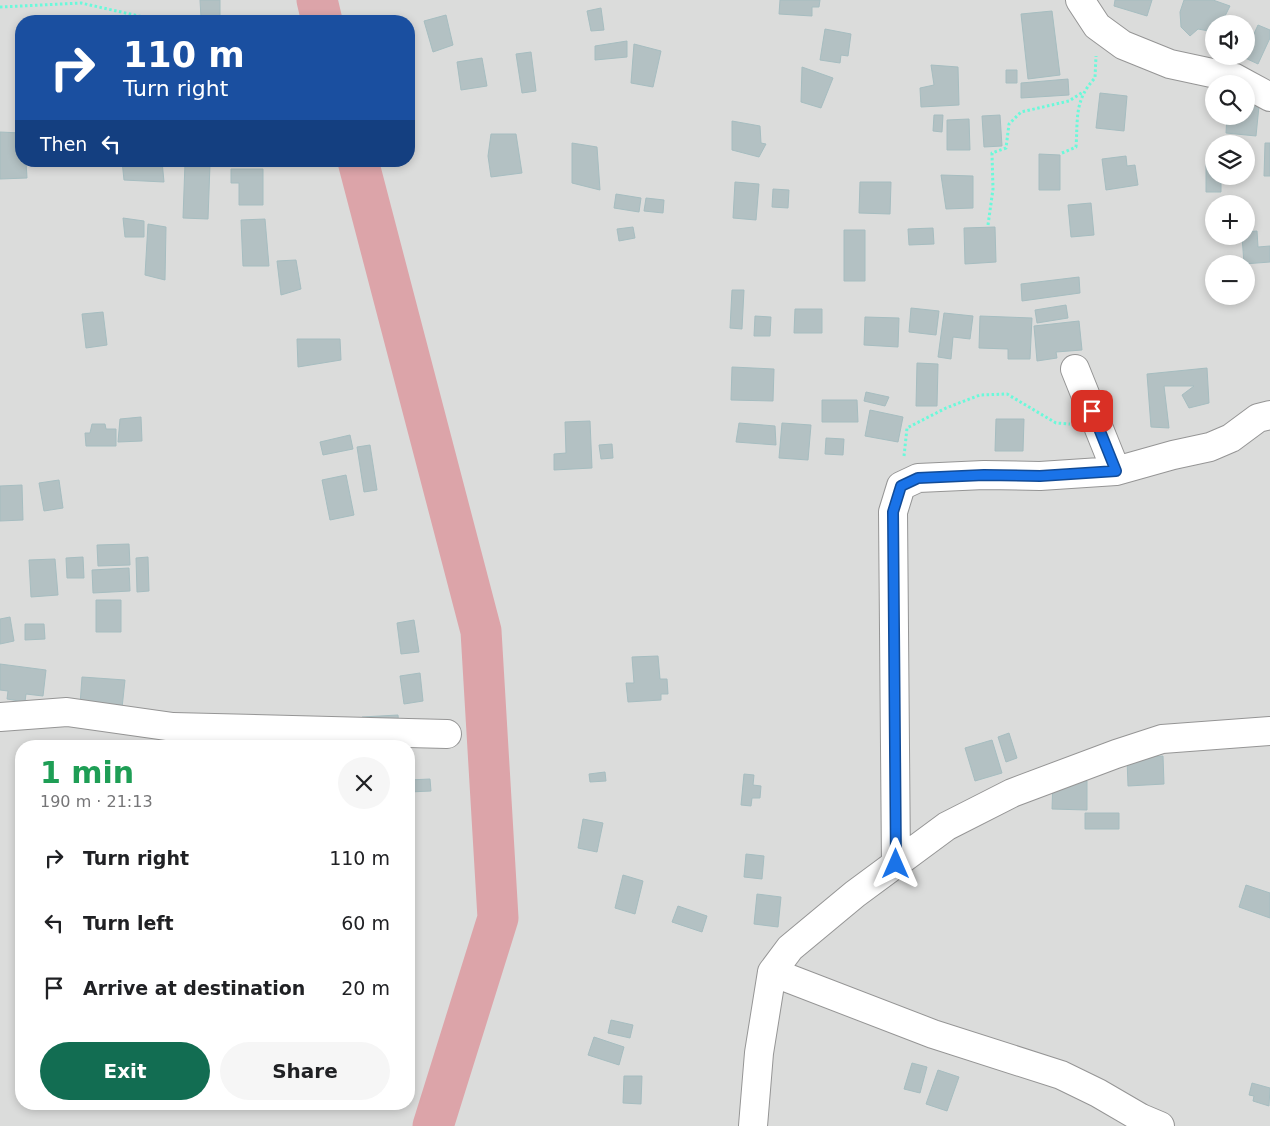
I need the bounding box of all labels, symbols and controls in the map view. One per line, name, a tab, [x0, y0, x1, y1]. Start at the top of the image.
map controls	[1205, 15, 1255, 305]
button: sound	[1205, 15, 1255, 65]
icon: right	[40, 35, 105, 100]
text: 110 m	[123, 35, 245, 75]
button: search	[1205, 75, 1255, 125]
text: Turn right	[123, 76, 228, 101]
icon: left	[97, 130, 125, 158]
text: Then	[40, 133, 87, 155]
button: layers	[1205, 135, 1255, 185]
button: +	[1205, 195, 1255, 245]
button: −	[1205, 255, 1255, 305]
pin	[1071, 390, 1113, 432]
icon: arrive	[1078, 397, 1106, 425]
text: 1 min	[40, 755, 134, 790]
button: close	[338, 757, 390, 809]
text: 190 m · 21:13	[40, 792, 153, 811]
position arrow	[869, 837, 921, 889]
icon: right	[40, 844, 68, 872]
text: Turn right	[83, 847, 189, 869]
text: 110 m	[329, 847, 390, 869]
icon: left	[40, 909, 68, 937]
text: Turn left	[83, 912, 174, 934]
text: 60 m	[341, 912, 390, 934]
icon: arrive	[40, 974, 68, 1002]
text: Arrive at destination	[83, 977, 305, 999]
text: 20 m	[341, 977, 390, 999]
button: Exit	[40, 1042, 210, 1100]
button: Share	[220, 1042, 390, 1100]

